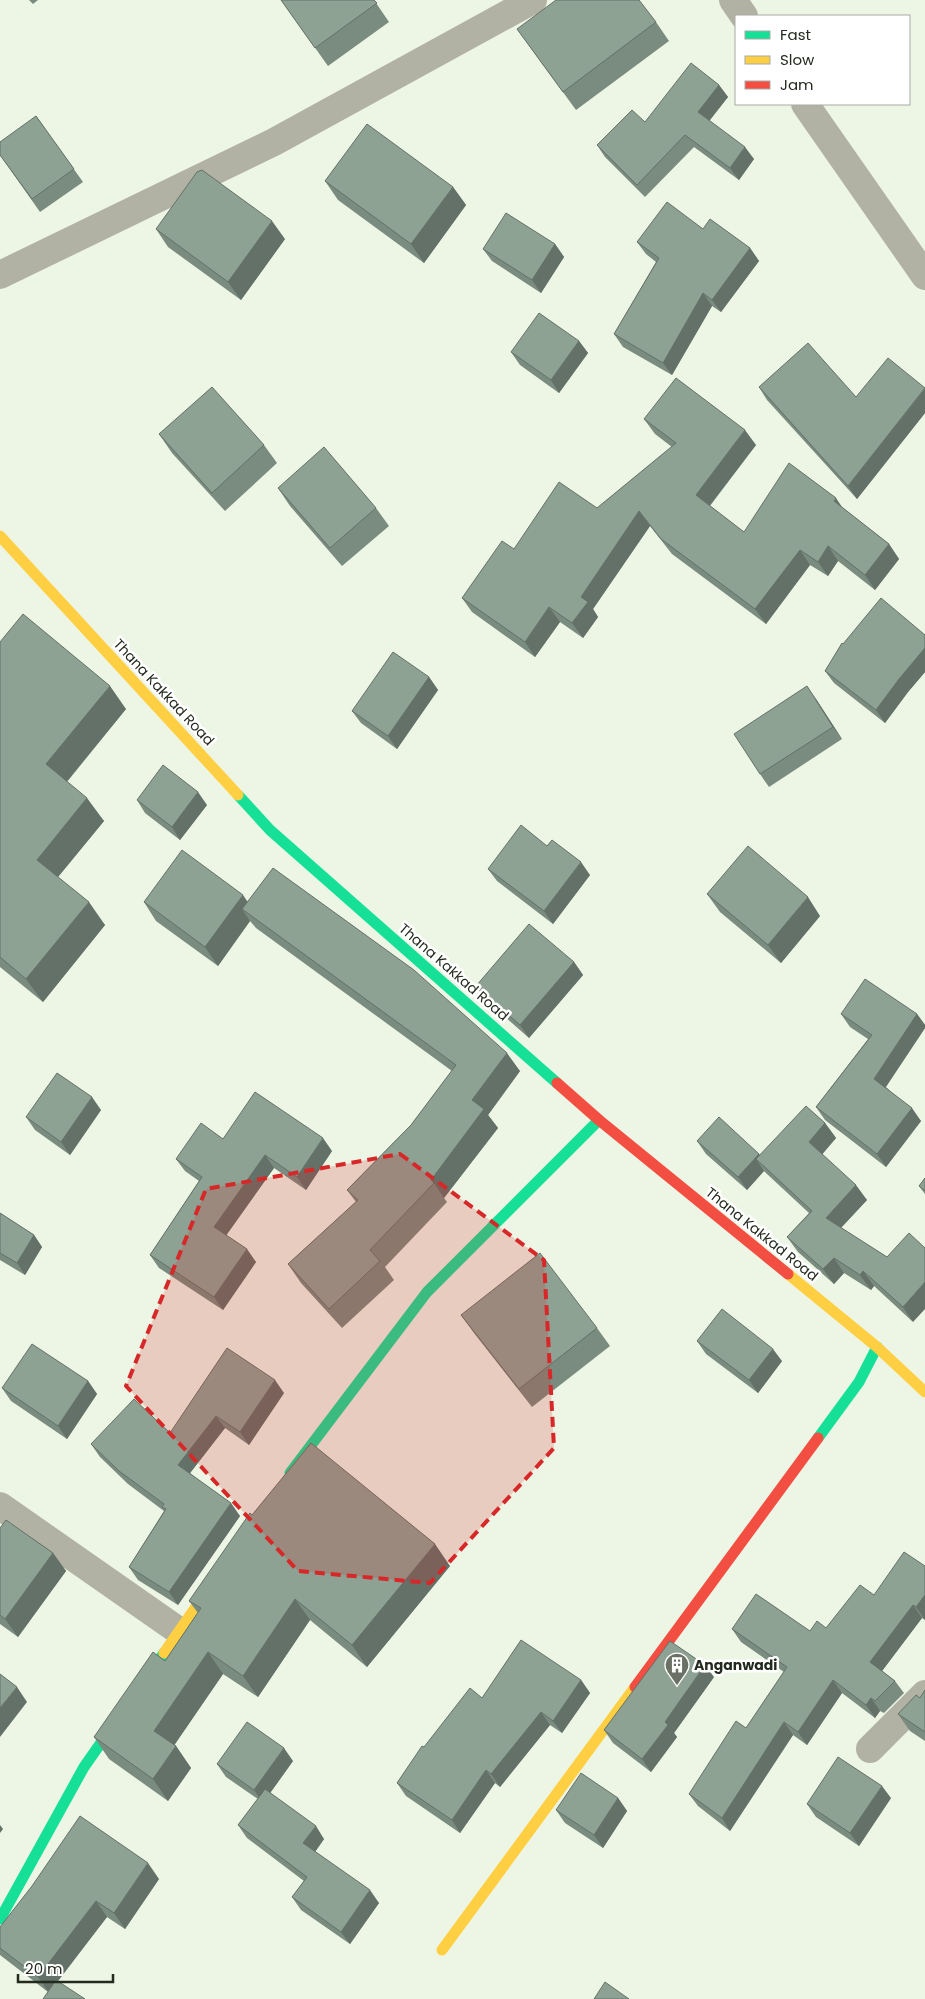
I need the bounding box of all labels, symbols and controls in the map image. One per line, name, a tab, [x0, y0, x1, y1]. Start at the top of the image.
legend	[735, 15, 910, 105]
text: Fast	[780, 24, 811, 45]
text: Slow	[780, 49, 815, 70]
text: Jam	[780, 74, 814, 95]
street label: Thana Kakkad Road	[109, 634, 219, 750]
street label: Thana Kakkad Road	[395, 919, 513, 1025]
street label: Thana Kakkad Road	[702, 1182, 822, 1286]
building icon: Anganwadi	[664, 1652, 690, 1686]
place label: Anganwadi	[694, 1655, 777, 1675]
scale bar	[18, 1952, 112, 1984]
text: 20 m	[25, 1958, 63, 1979]

